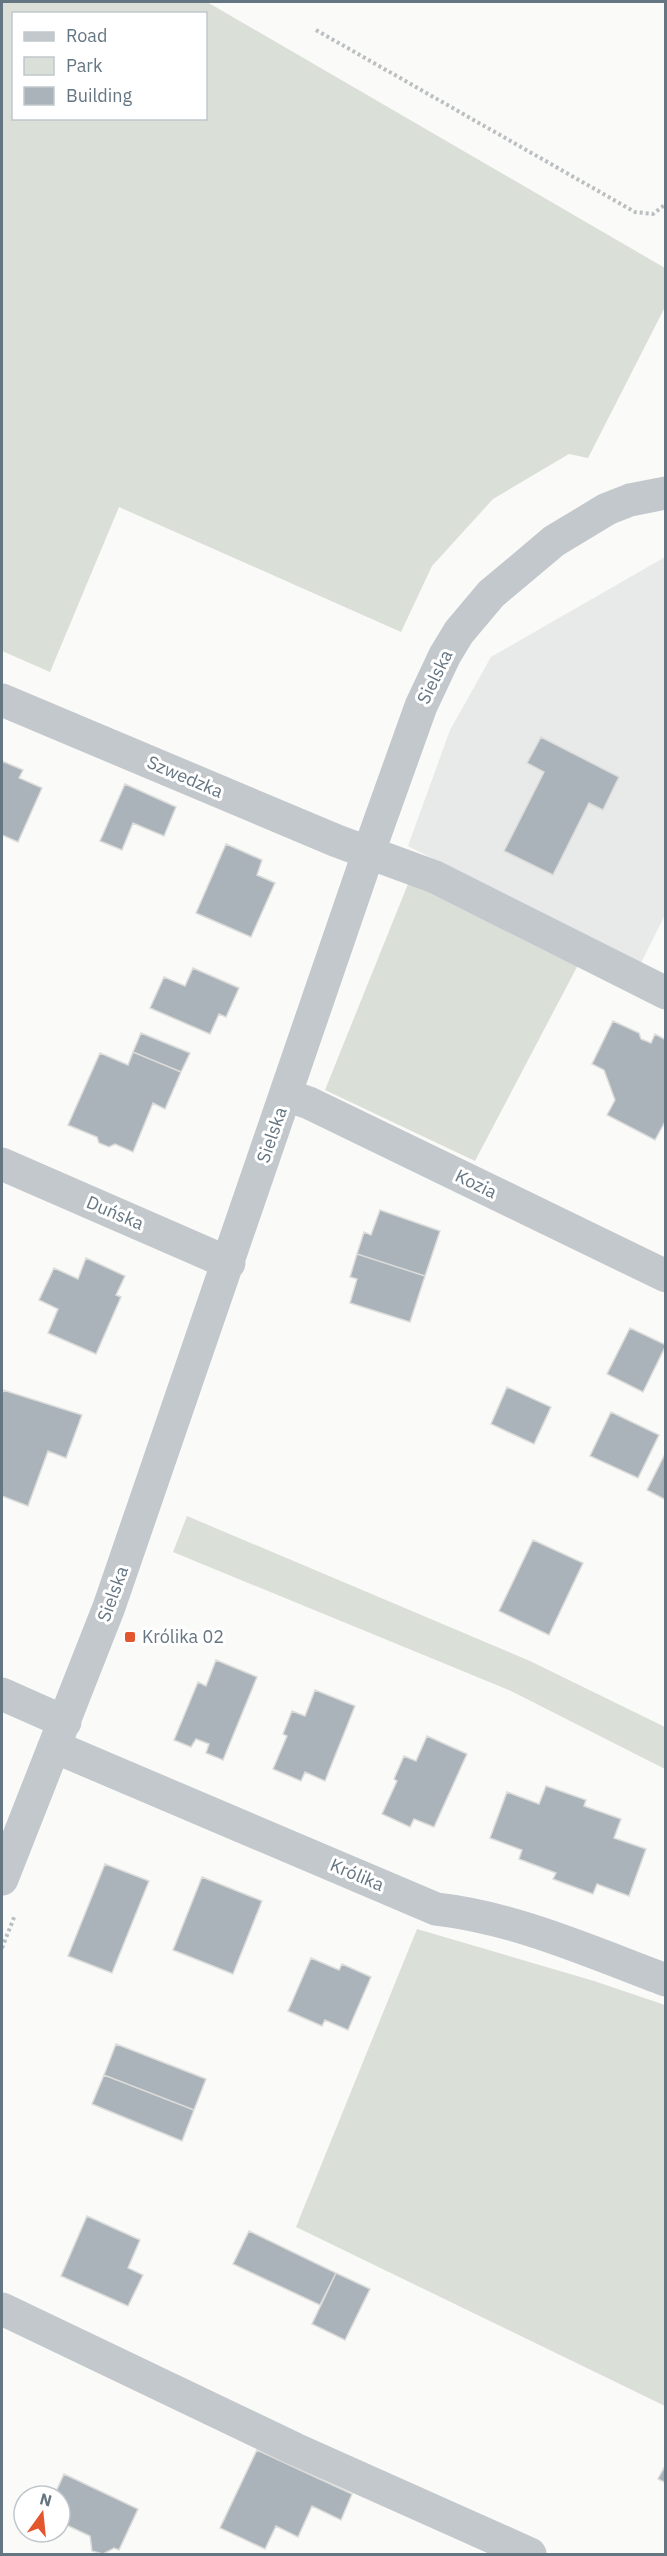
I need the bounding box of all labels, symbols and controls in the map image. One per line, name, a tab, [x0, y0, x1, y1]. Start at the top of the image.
legend	[12, 12, 207, 120]
text: Road	[66, 24, 107, 47]
text: Park	[66, 54, 103, 77]
text: Building	[66, 84, 133, 107]
street label: Sielska	[412, 646, 458, 708]
street label: Szwedzka	[144, 750, 227, 803]
street label: Sielska	[251, 1104, 292, 1166]
street label: Kozia	[452, 1164, 501, 1204]
street label: Duńska	[83, 1190, 148, 1235]
street label: Sielska	[92, 1563, 133, 1625]
place label: Królika 02	[142, 1625, 224, 1648]
marker: Królika 02	[123, 1630, 137, 1644]
street label: Królika	[327, 1853, 388, 1896]
north arrow	[12, 2484, 72, 2544]
text: N	[38, 2488, 54, 2511]

